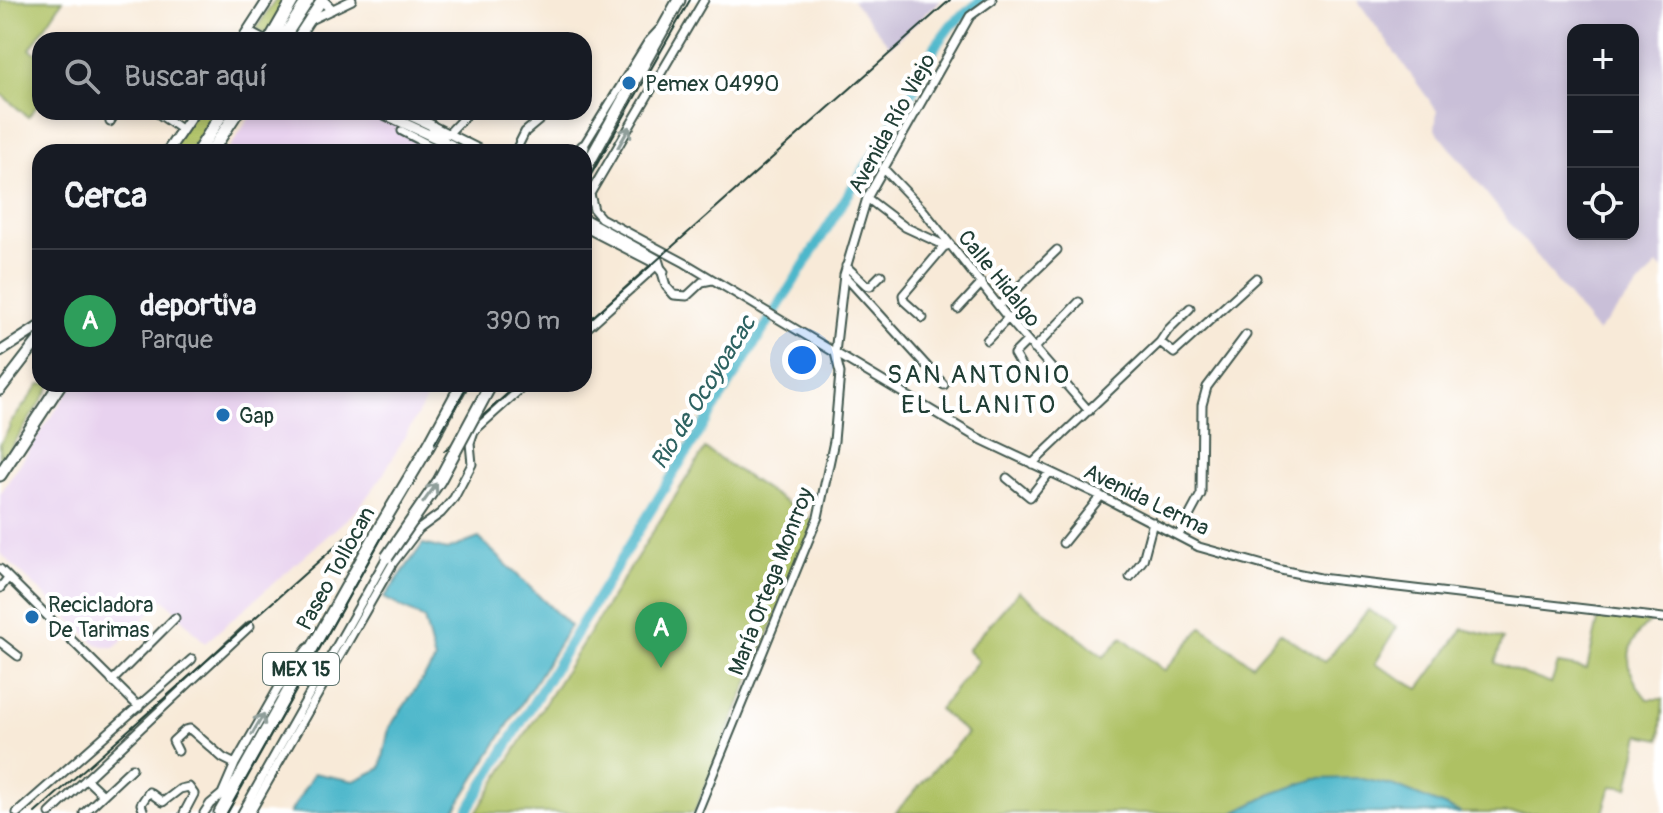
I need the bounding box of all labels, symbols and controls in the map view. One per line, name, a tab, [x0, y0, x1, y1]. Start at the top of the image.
map controls	[1567, 24, 1639, 240]
button: +	[1567, 24, 1639, 96]
search box	[32, 32, 592, 120]
street label: Avenida Río Viejo	[842, 48, 942, 198]
icon: search	[60, 54, 104, 98]
text: Buscar aquí	[124, 58, 267, 95]
place label: Pemex 04990	[645, 70, 779, 98]
marker: Pemex 04990	[620, 74, 638, 92]
button: −	[1567, 96, 1639, 168]
one-way arrow	[616, 126, 632, 149]
button: locate	[1567, 168, 1639, 240]
text: Cerca	[64, 175, 147, 218]
street label: Calle Hidalgo	[952, 224, 1047, 333]
text: deportiva	[140, 287, 257, 324]
text: A	[82, 305, 98, 337]
text: 390 m	[486, 305, 560, 337]
water label: Rio de Ocoyoacac	[645, 309, 763, 474]
text: Parque	[140, 324, 213, 356]
your location	[782, 340, 822, 380]
district label: SAN ANTONIO EL LLANITO	[887, 359, 1071, 421]
place label: Gap	[239, 402, 274, 430]
marker: Gap	[214, 406, 232, 424]
street label: Avenida Lerma	[1079, 457, 1214, 542]
one-way arrow	[422, 482, 439, 504]
street label: María Ortega Monrroy	[722, 483, 820, 679]
street label: Paseo Tollocan	[290, 502, 381, 635]
place label: Recicladora De Tarimas	[48, 591, 154, 644]
pin: A	[635, 602, 687, 668]
marker: Recicladora De Tarimas	[23, 608, 41, 626]
road number: MEX 15	[263, 653, 339, 685]
one-way arrow	[250, 713, 266, 736]

